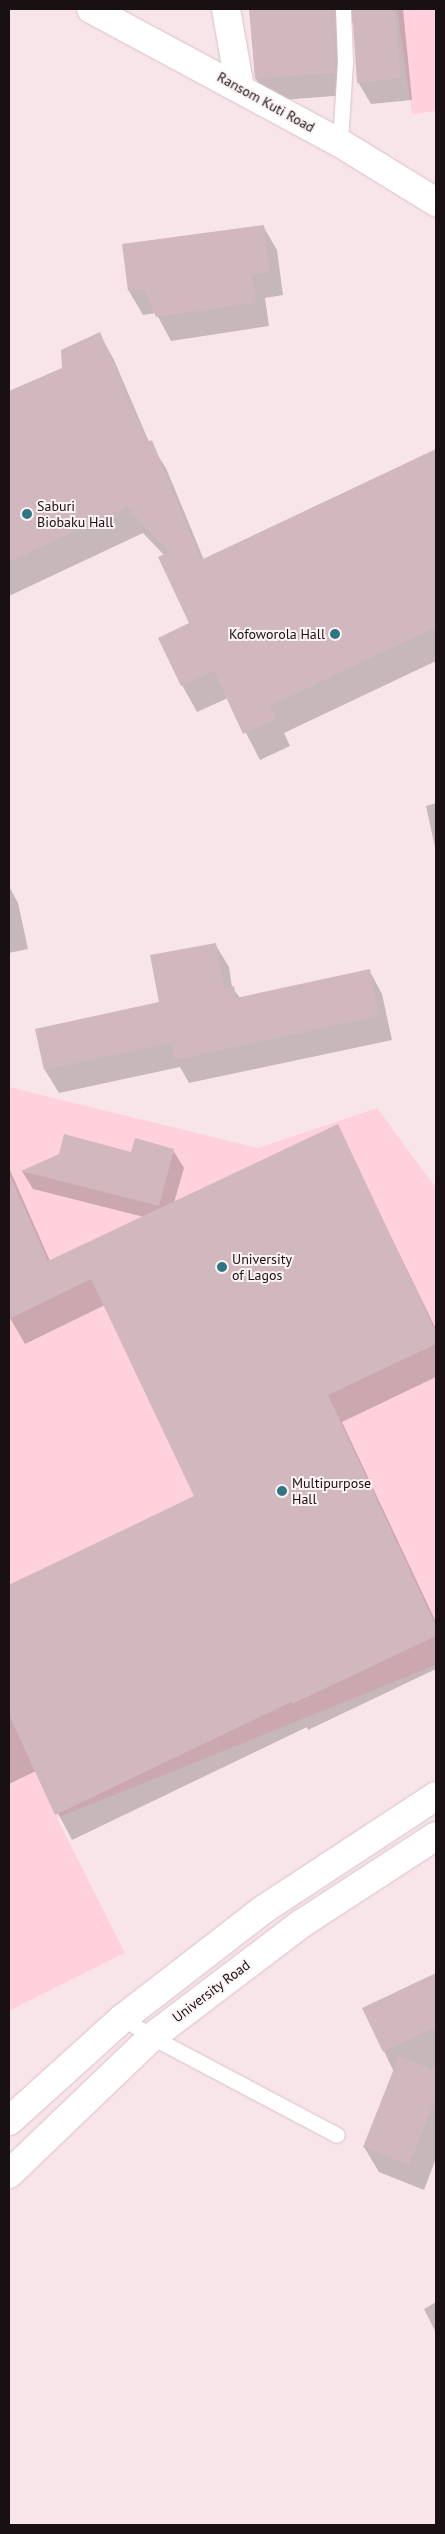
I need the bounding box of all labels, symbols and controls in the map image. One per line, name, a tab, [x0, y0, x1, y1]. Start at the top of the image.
street label: Ransom Kuti Road	[214, 68, 318, 136]
place label: Saburi Biobaku Hall	[37, 498, 113, 530]
marker: Saburi Biobaku Hall	[21, 508, 33, 520]
place label: Kofoworola Hall	[229, 626, 325, 642]
marker: Kofoworola Hall	[329, 628, 341, 640]
place label: University of Lagos	[232, 1251, 292, 1284]
marker: University of Lagos	[216, 1261, 228, 1273]
place label: Multipurpose Hall	[292, 1475, 371, 1508]
marker: Multipurpose Hall	[276, 1485, 288, 1497]
street label: University Road	[169, 1956, 253, 2026]

